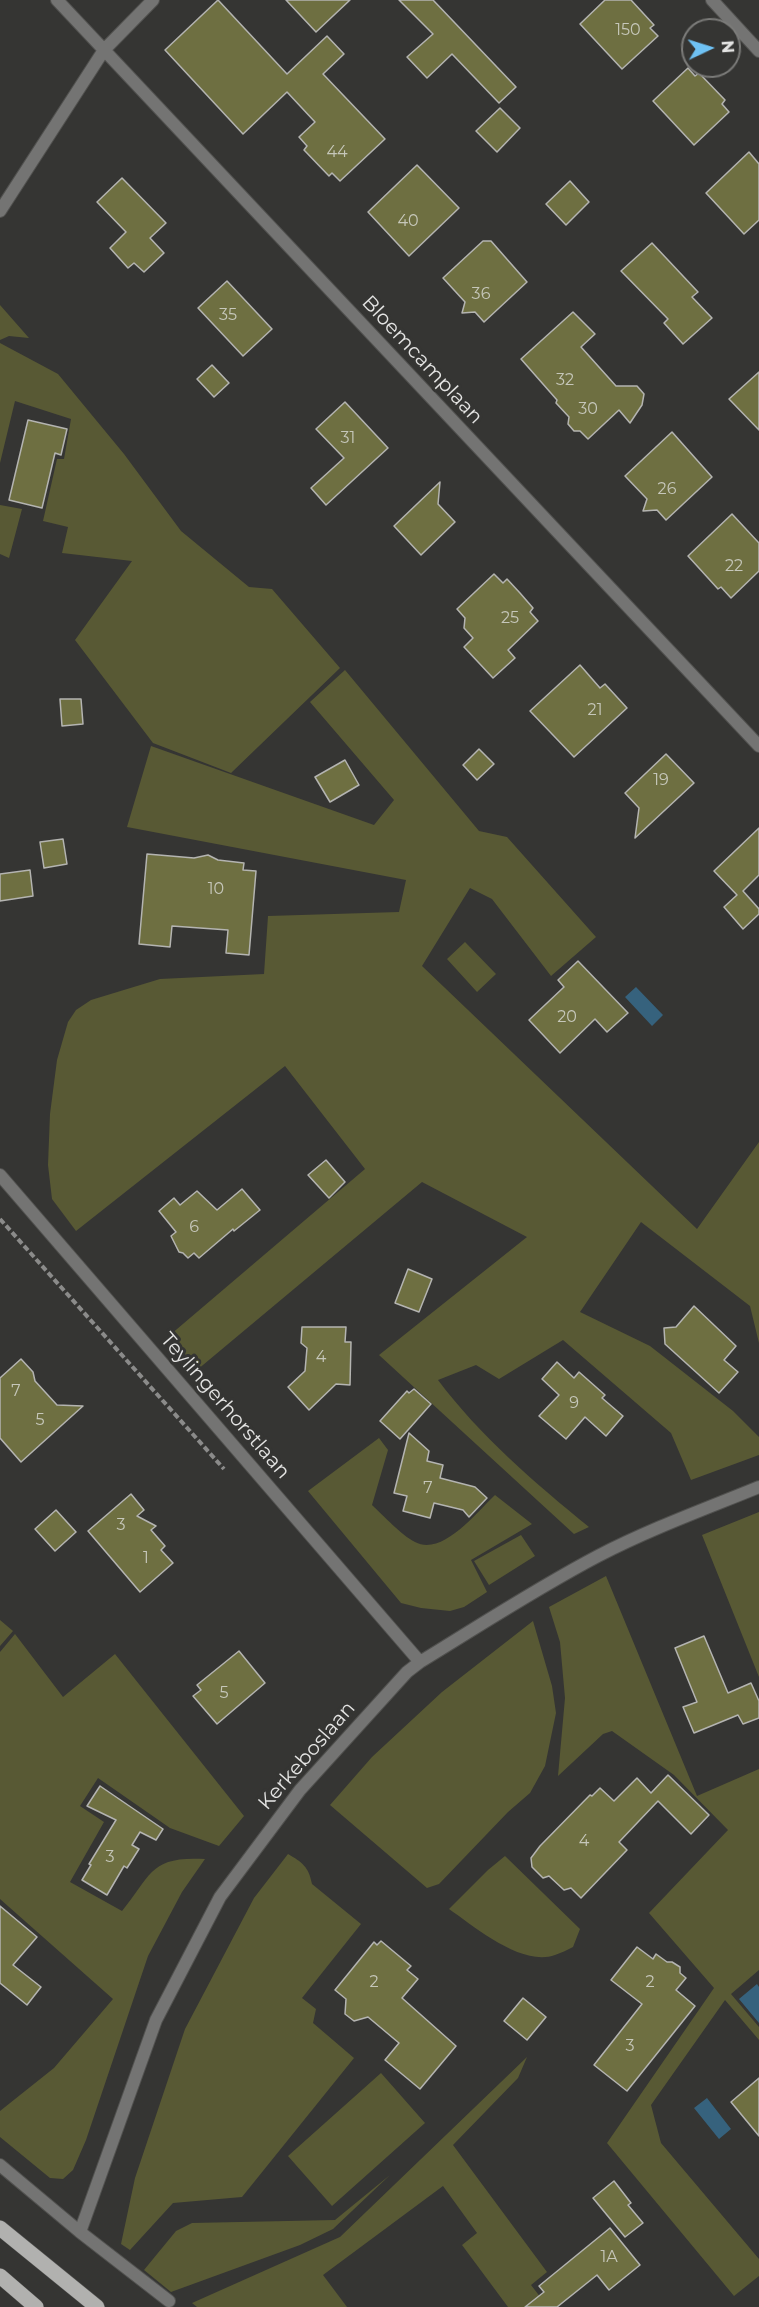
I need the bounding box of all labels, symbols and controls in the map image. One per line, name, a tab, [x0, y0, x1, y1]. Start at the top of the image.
north arrow	[681, 18, 741, 78]
house number: 150	[615, 20, 641, 40]
text: N	[718, 40, 737, 54]
house number: 44	[326, 142, 348, 162]
house number: 40	[397, 211, 419, 231]
house number: 36	[472, 284, 490, 304]
street label: Bloemcamplaan	[356, 291, 488, 429]
house number: 35	[219, 305, 237, 325]
house number: 32	[556, 370, 574, 390]
house number: 30	[578, 399, 598, 419]
house number: 31	[341, 428, 355, 448]
house number: 26	[658, 479, 676, 499]
house number: 22	[725, 556, 743, 576]
house number: 25	[501, 608, 519, 628]
house number: 21	[588, 700, 602, 720]
house number: 19	[653, 770, 669, 790]
house number: 10	[208, 879, 224, 899]
house number: 20	[557, 1007, 577, 1027]
house number: 6	[189, 1217, 199, 1237]
street label: Teylingerhorstlaan	[155, 1328, 295, 1484]
house number: 4	[316, 1347, 326, 1367]
house number: 7	[11, 1381, 21, 1401]
house number: 9	[569, 1393, 579, 1413]
house number: 5	[35, 1410, 45, 1430]
house number: 7	[423, 1478, 433, 1498]
house number: 3	[116, 1515, 126, 1535]
house number: 1	[143, 1548, 149, 1568]
house number: 5	[219, 1683, 229, 1703]
street label: Kerkeboslaan	[253, 1697, 361, 1815]
house number: 4	[579, 1831, 589, 1851]
house number: 3	[105, 1847, 115, 1867]
house number: 2	[369, 1972, 379, 1992]
house number: 2	[645, 1972, 655, 1992]
house number: 3	[625, 2036, 635, 2056]
house number: 1A	[600, 2247, 618, 2267]

